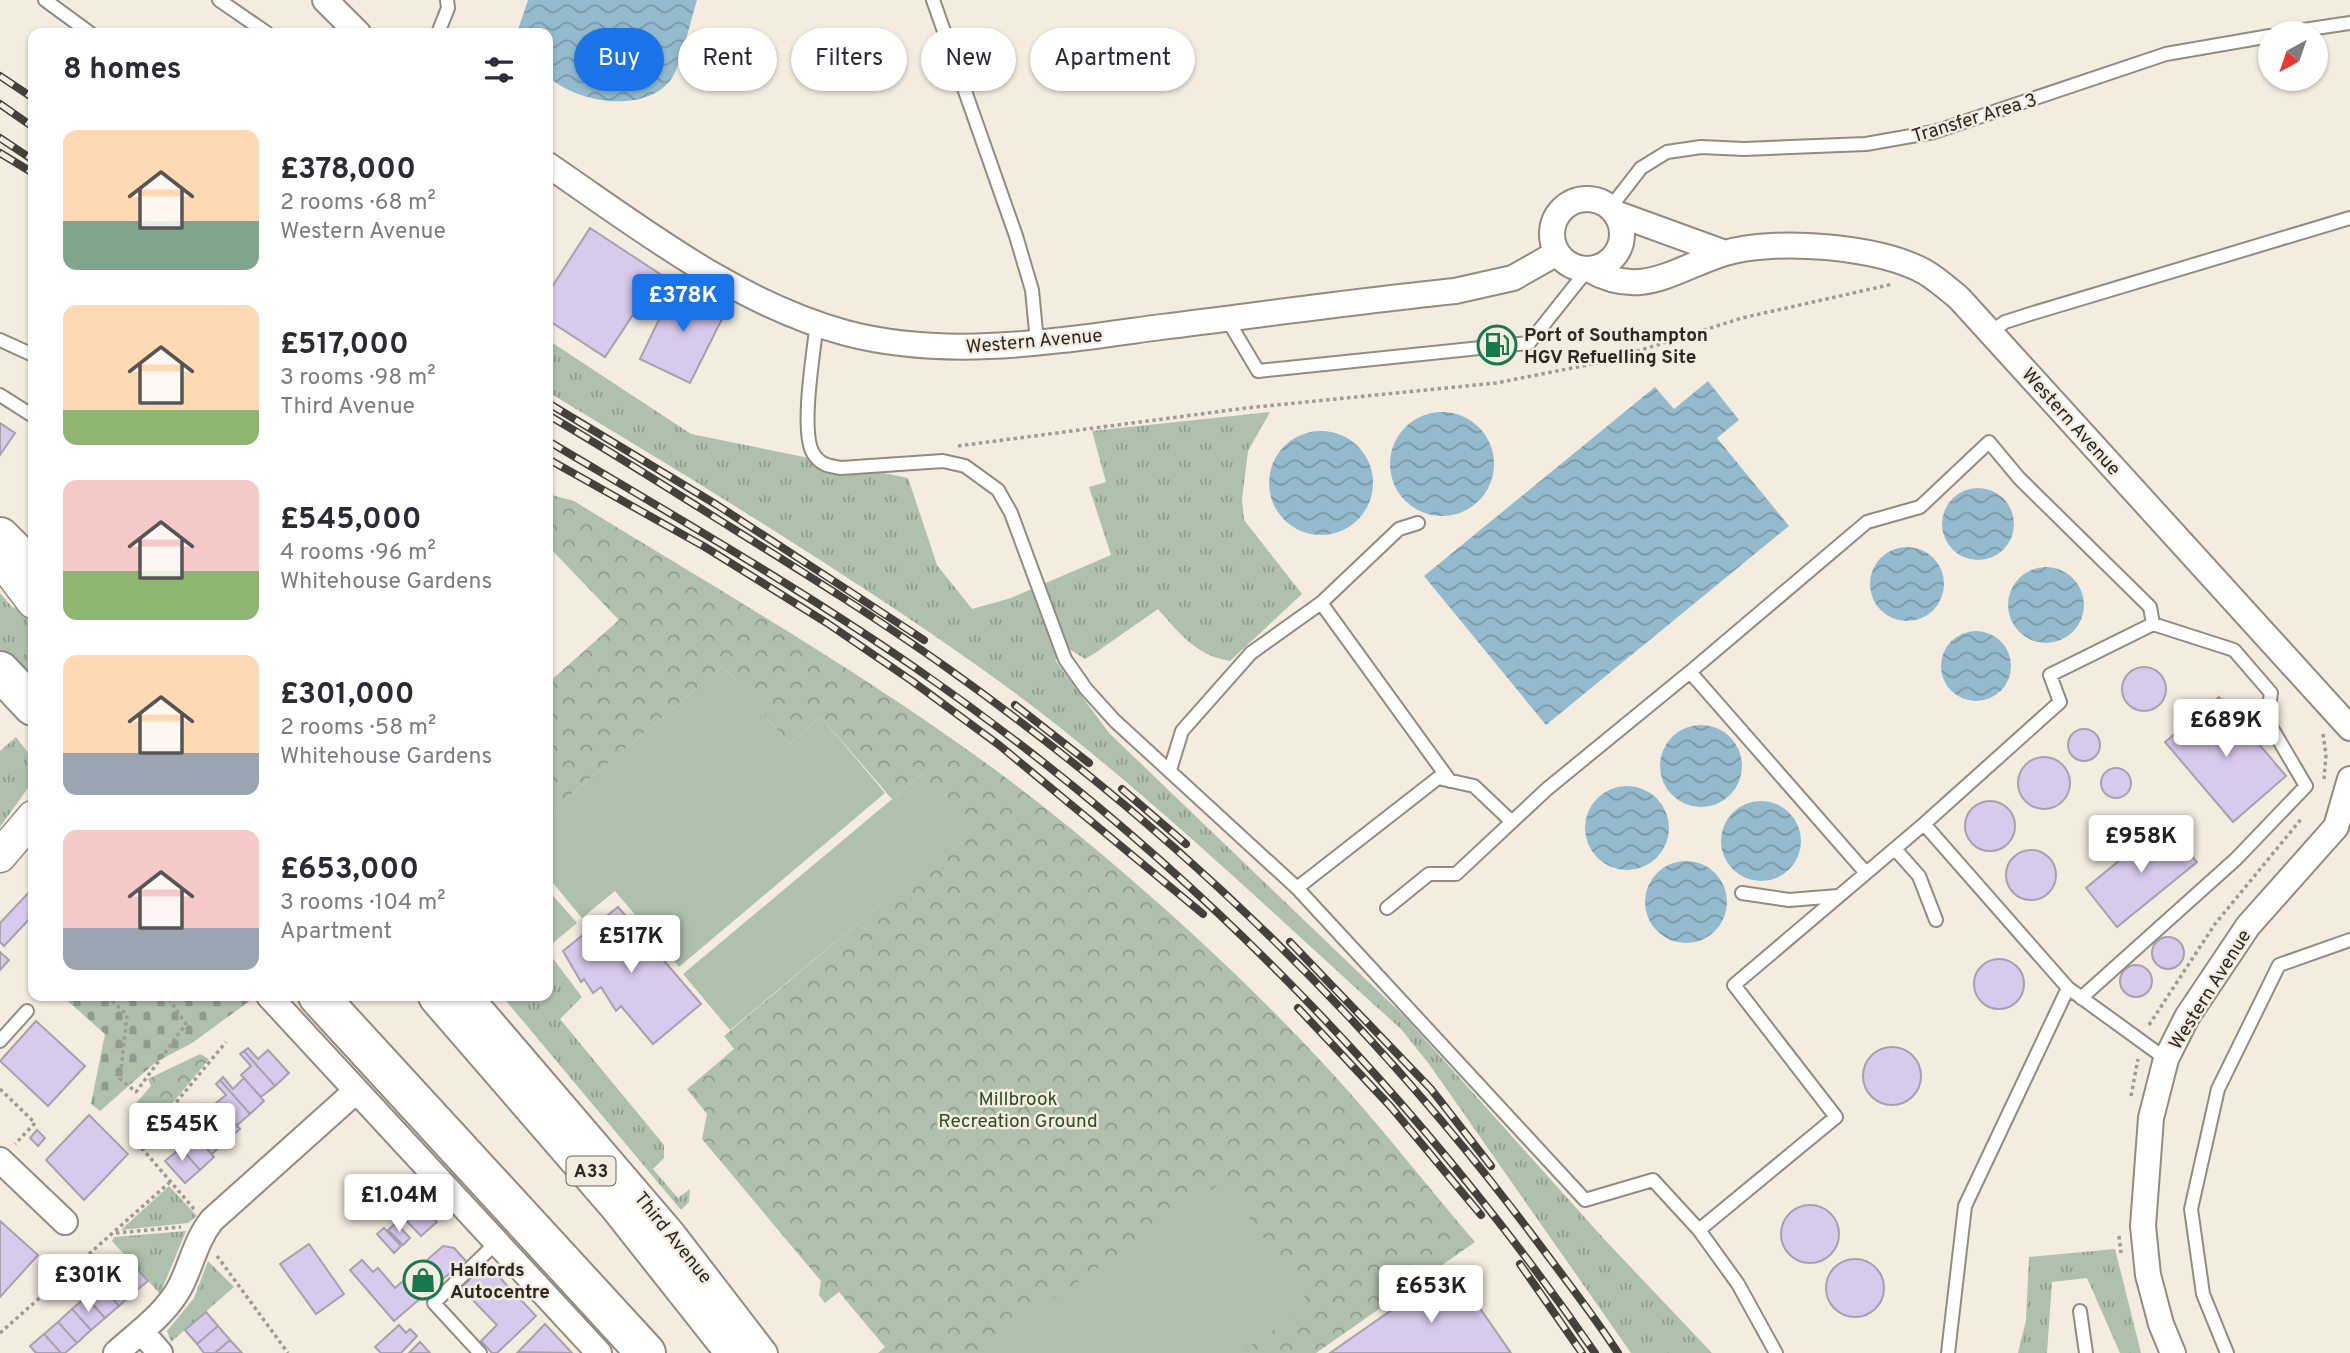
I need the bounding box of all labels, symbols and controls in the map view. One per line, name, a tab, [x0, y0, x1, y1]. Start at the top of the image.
north arrow	[2258, 21, 2328, 91]
map controls	[2258, 21, 2328, 91]
chip: Buy	[574, 28, 664, 91]
chip: Rent	[678, 28, 777, 91]
chip: Filters	[791, 28, 907, 91]
chip: New	[921, 28, 1016, 91]
chip: Apartment	[1030, 28, 1195, 91]
icon: filters	[480, 51, 518, 89]
text: 8 homes	[63, 52, 182, 89]
street label: Transfer Area 3	[1909, 89, 2040, 149]
text: £378,000	[280, 152, 416, 189]
icon: home	[119, 158, 203, 242]
text: 2 rooms · 68 m²	[280, 189, 436, 218]
text: Western Avenue	[280, 218, 446, 247]
pin: £378K	[634, 274, 732, 334]
text: £378K	[648, 282, 718, 311]
street label: Western Avenue	[965, 324, 1103, 360]
fuel station icon: Port of Southampton HGV Refuelling Site	[1476, 324, 1518, 366]
place label: Port of Southampton HGV Refuelling Site	[1524, 324, 1708, 370]
text: £517,000	[280, 327, 409, 364]
icon: home	[119, 333, 203, 417]
street label: Western Avenue	[2016, 363, 2125, 481]
text: 3 rooms · 98 m²	[280, 364, 436, 393]
text: Third Avenue	[280, 393, 415, 422]
text: £545,000	[280, 502, 422, 539]
icon: home	[119, 508, 203, 592]
text: 4 rooms · 96 m²	[280, 539, 436, 568]
text: Whitehouse Gardens	[280, 568, 492, 597]
text: £301,000	[280, 677, 415, 714]
icon: home	[119, 683, 203, 767]
pin: £689K	[2177, 700, 2275, 759]
text: £689K	[2190, 707, 2262, 736]
text: 2 rooms · 58 m²	[280, 714, 436, 743]
text: Whitehouse Gardens	[280, 743, 492, 772]
pin: £958K	[2092, 816, 2190, 875]
text: £958K	[2105, 823, 2177, 852]
text: £653,000	[280, 852, 419, 889]
icon: home	[119, 858, 203, 942]
text: 3 rooms · 104 m²	[280, 889, 445, 918]
pin: £517K	[582, 916, 680, 975]
text: Apartment	[280, 918, 392, 947]
text: £517K	[598, 923, 664, 952]
street label: Western Avenue	[2164, 926, 2257, 1054]
park label: Millbrook Recreation Ground	[938, 1088, 1098, 1134]
pin: £545K	[133, 1104, 231, 1163]
text: £545K	[145, 1111, 219, 1140]
road number: A33	[566, 1156, 616, 1186]
pin: £1.04M	[342, 1174, 456, 1234]
text: £1.04M	[360, 1182, 438, 1211]
street label: Third Avenue	[628, 1187, 717, 1289]
pin: £301K	[39, 1254, 137, 1314]
shop icon: Halfords Autocentre	[402, 1259, 444, 1301]
place label: Halfords Autocentre	[450, 1259, 550, 1305]
text: £301K	[54, 1262, 122, 1291]
pin: £653K	[1382, 1266, 1480, 1325]
text: £653K	[1395, 1273, 1467, 1302]

